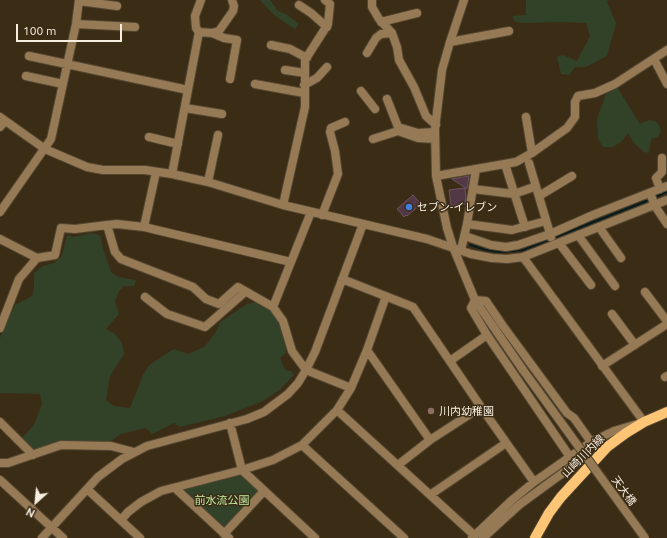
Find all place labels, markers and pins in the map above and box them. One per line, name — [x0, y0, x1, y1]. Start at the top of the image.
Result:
place label: セブン-イレブン — [417, 200, 497, 214]
marker: セブン-イレブン — [404, 202, 414, 212]
place label: 川内幼稚園 — [439, 404, 494, 418]
marker: 川内幼稚園 — [426, 406, 436, 416]

